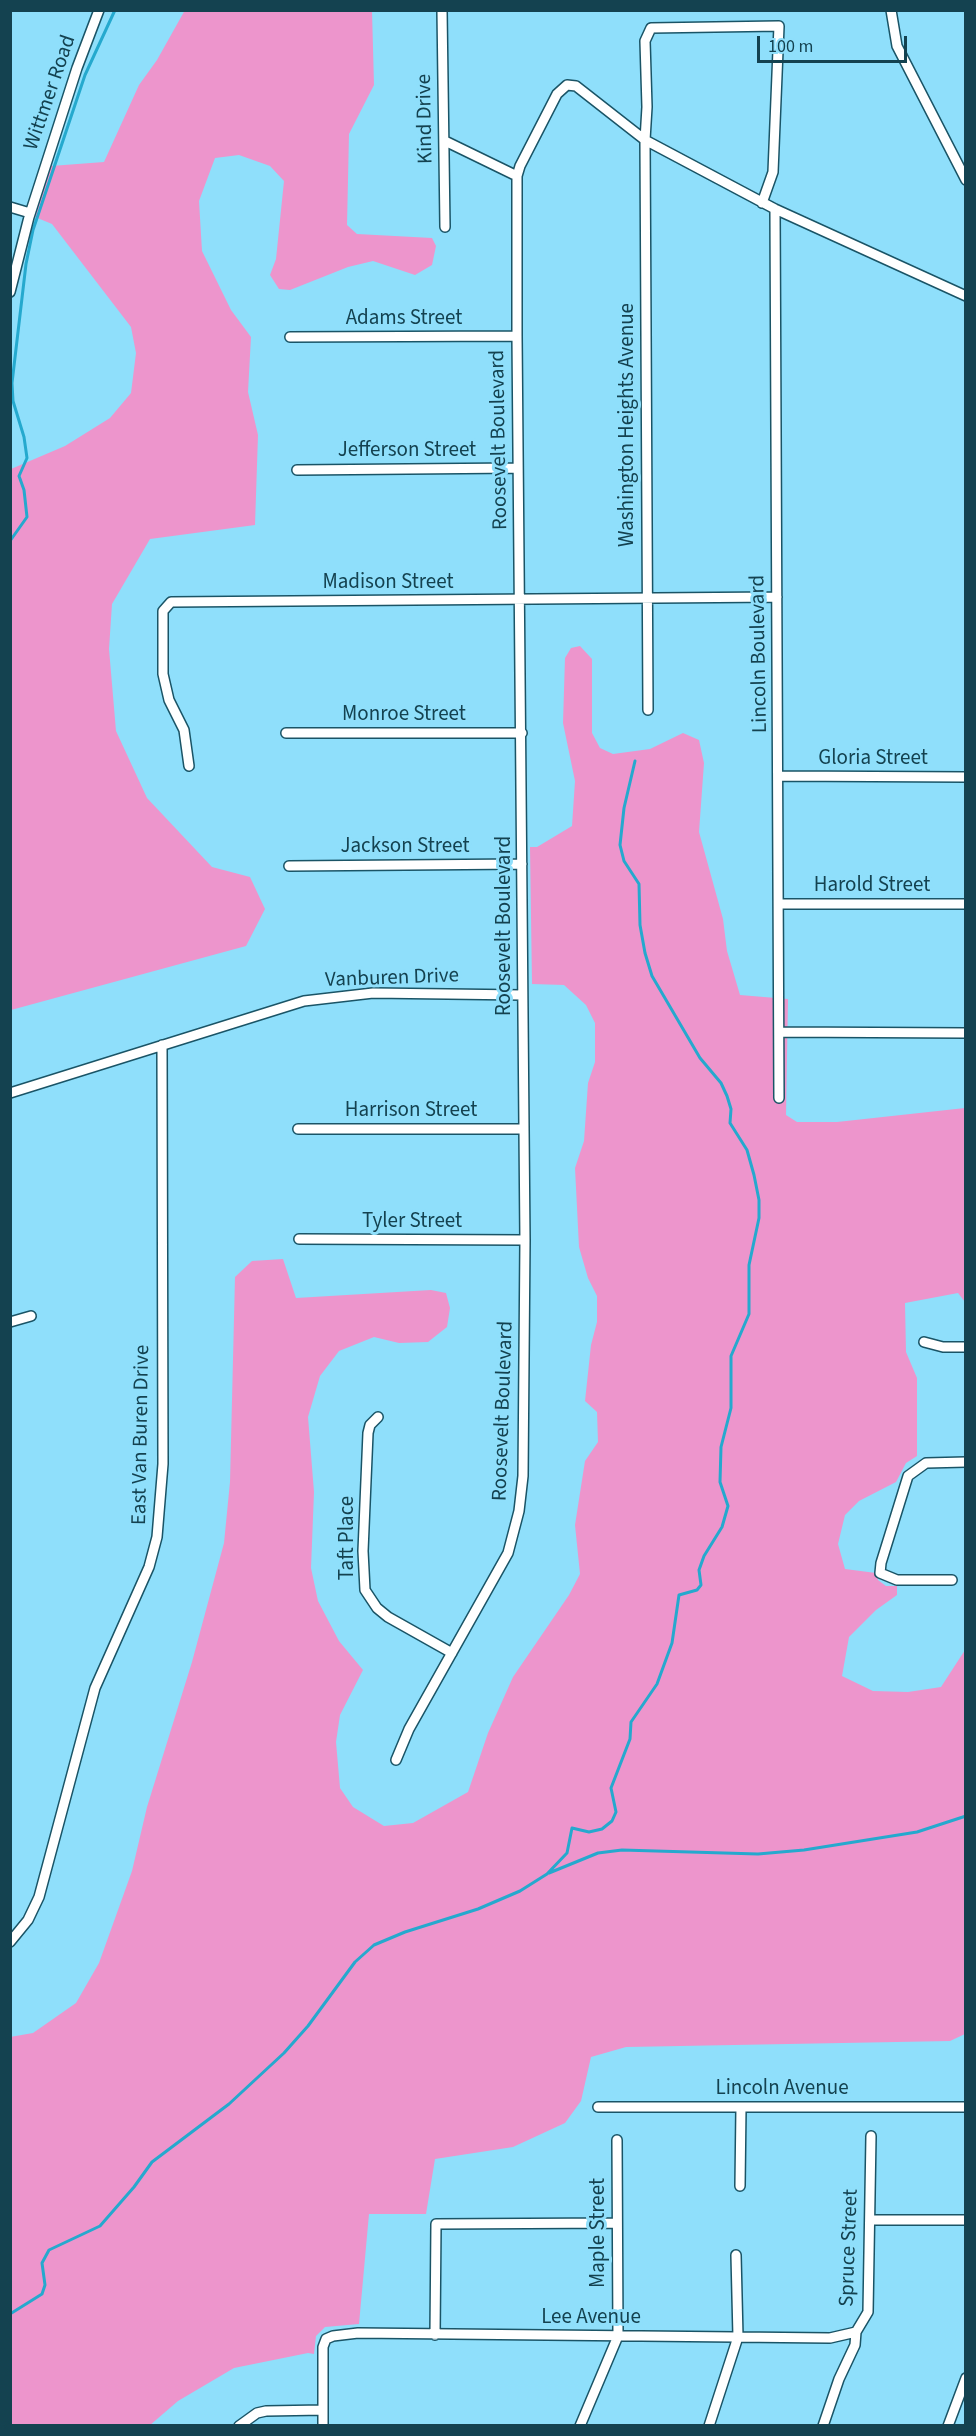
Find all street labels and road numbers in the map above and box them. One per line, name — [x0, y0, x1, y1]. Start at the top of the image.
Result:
street label: Wittmer Road — [20, 32, 82, 154]
street label: Kind Drive — [413, 74, 439, 164]
street label: Washington Heights Avenue — [615, 303, 641, 547]
street label: Adams Street — [346, 306, 462, 332]
street label: Roosevelt Boulevard — [486, 350, 514, 530]
street label: Jefferson Street — [338, 438, 476, 464]
street label: Madison Street — [322, 570, 454, 596]
street label: Lincoln Boulevard — [746, 575, 774, 733]
street label: Monroe Street — [342, 702, 466, 728]
street label: Gloria Street — [818, 746, 928, 772]
street label: Jackson Street — [340, 834, 470, 860]
street label: Roosevelt Boulevard — [492, 836, 518, 1016]
street label: Harold Street — [814, 873, 930, 899]
street label: Vanburen Drive — [325, 964, 459, 994]
street label: Harrison Street — [345, 1098, 477, 1124]
street label: Tyler Street — [362, 1209, 462, 1235]
street label: Roosevelt Boulevard — [488, 1320, 520, 1502]
street label: East Van Buren Drive — [128, 1345, 156, 1525]
street label: Taft Place — [335, 1496, 361, 1580]
street label: Lincoln Avenue — [715, 2076, 849, 2102]
street label: Maple Street — [586, 2178, 612, 2288]
street label: Spruce Street — [835, 2189, 865, 2307]
street label: Lee Avenue — [541, 2305, 641, 2331]

